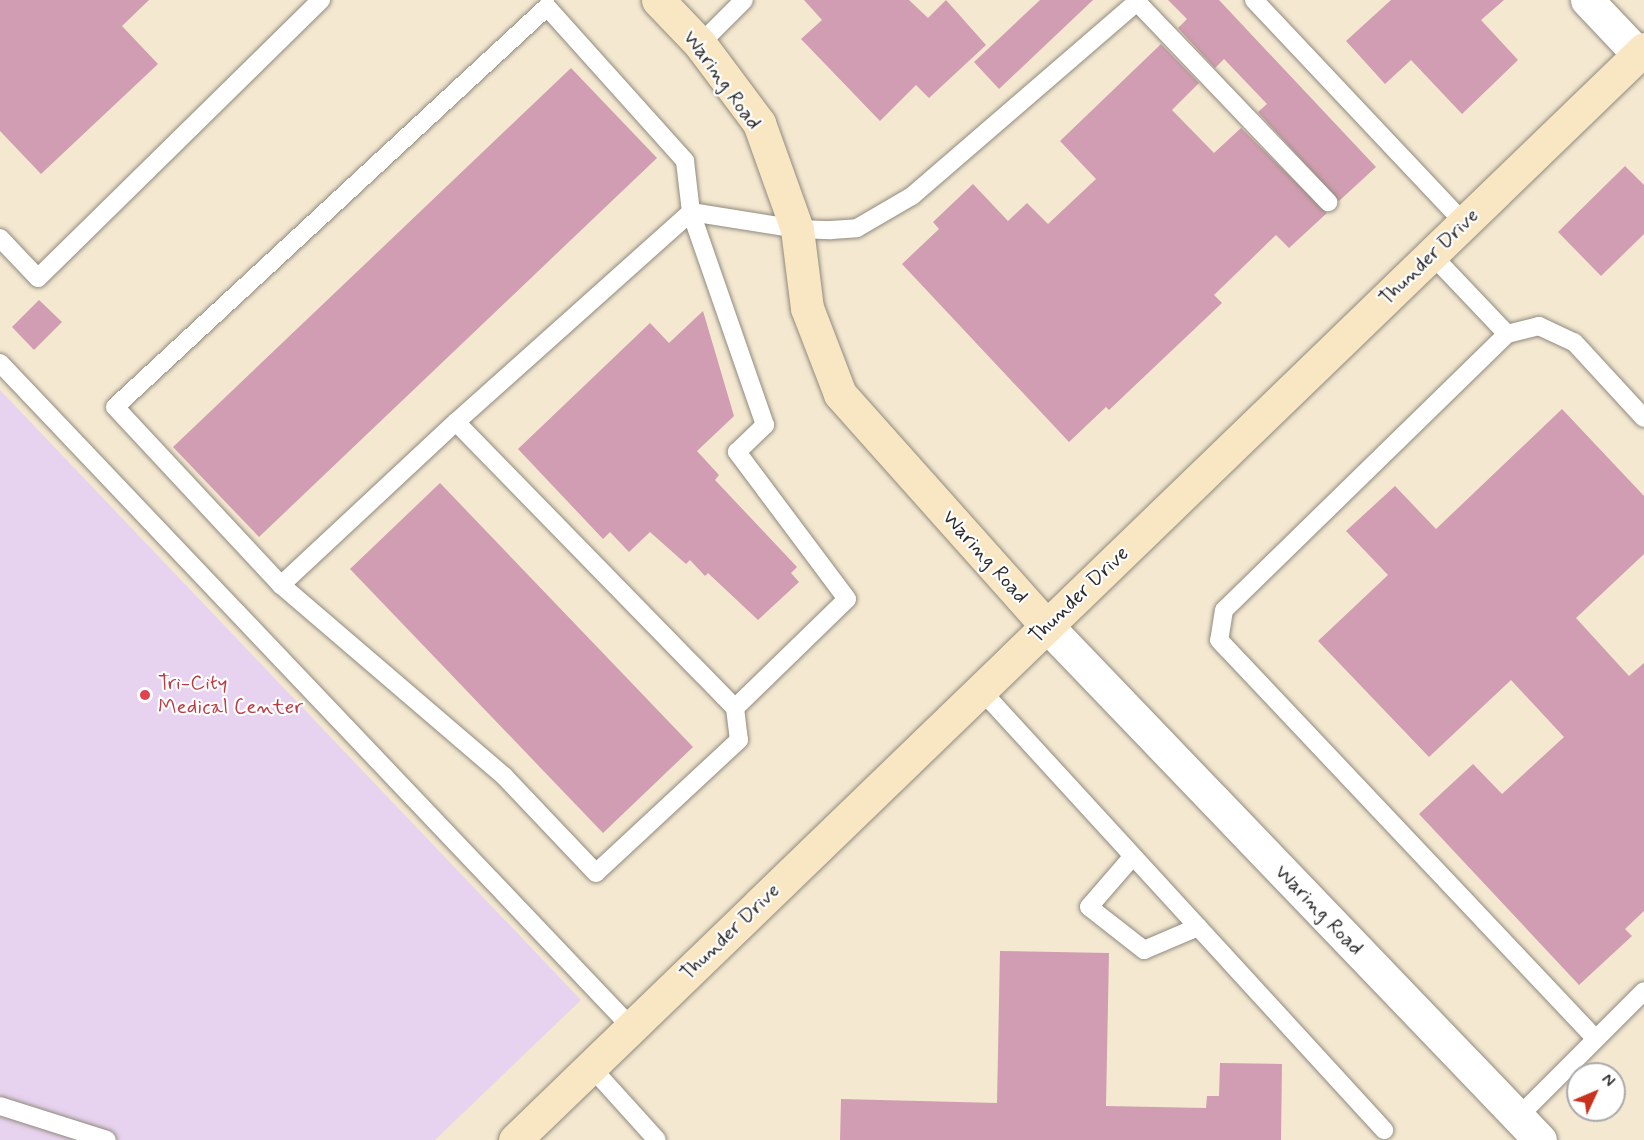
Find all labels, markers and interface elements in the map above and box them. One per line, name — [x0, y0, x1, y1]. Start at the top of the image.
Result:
street label: Waring Road — [678, 25, 766, 135]
street label: Thunder Drive — [1374, 204, 1484, 310]
street label: Waring Road — [937, 505, 1033, 609]
street label: Thunder Drive — [1024, 542, 1134, 648]
place label: Tri-City Medical Center — [158, 670, 299, 720]
marker: Tri-City Medical Center — [136, 686, 154, 704]
street label: Waring Road — [1269, 859, 1369, 961]
street label: Thunder Drive — [675, 879, 785, 985]
north arrow — [1566, 1062, 1626, 1122]
text: N — [1597, 1069, 1619, 1092]

